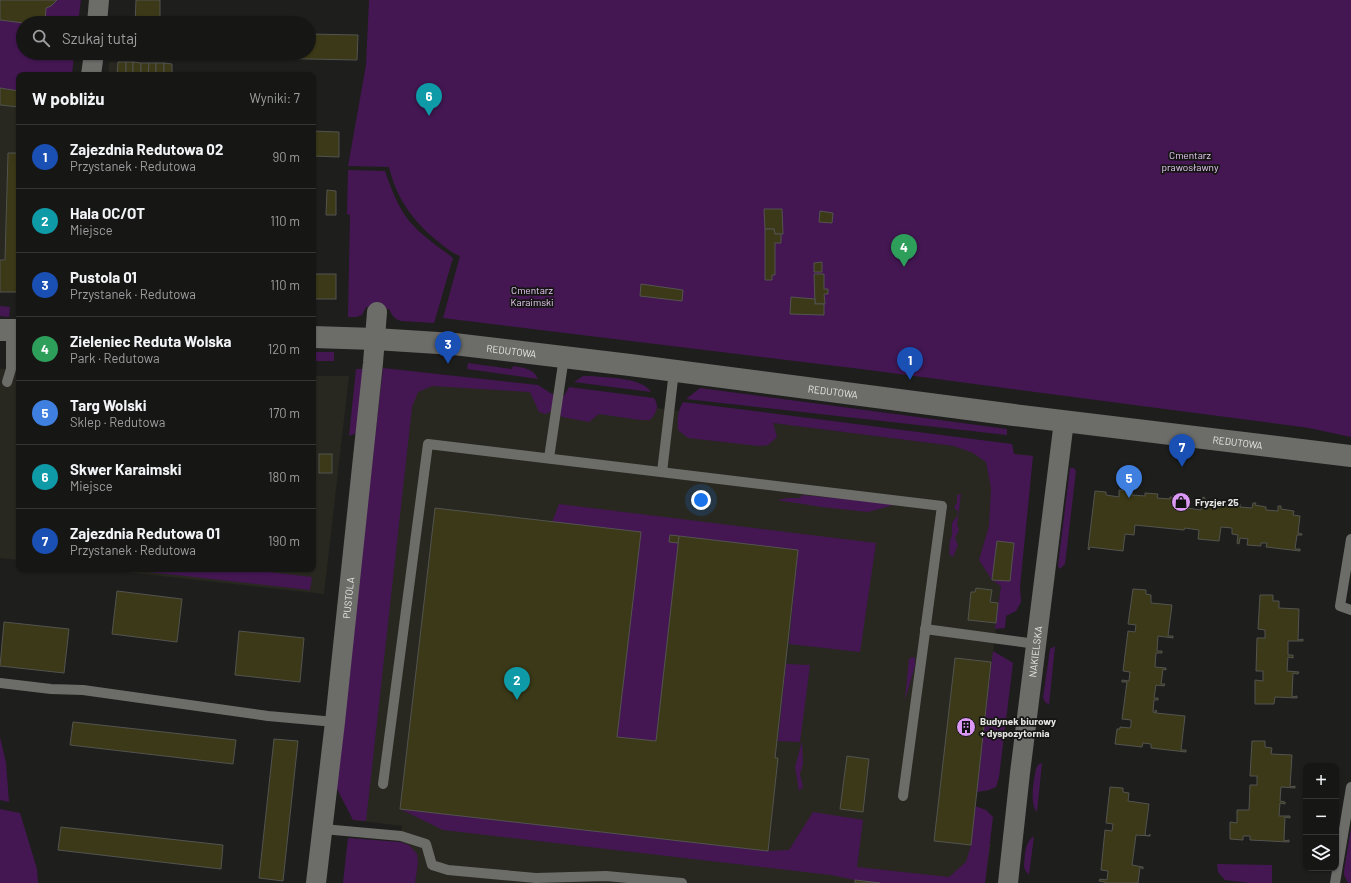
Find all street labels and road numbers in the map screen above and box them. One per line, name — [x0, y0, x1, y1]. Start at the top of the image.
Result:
street label: REDUTOWA — [486, 342, 537, 360]
street label: REDUTOWA — [807, 382, 858, 401]
street label: REDUTOWA — [1212, 433, 1263, 451]
street label: PUSTOLA — [340, 576, 356, 619]
street label: NAKIELSKA — [1026, 625, 1044, 678]

